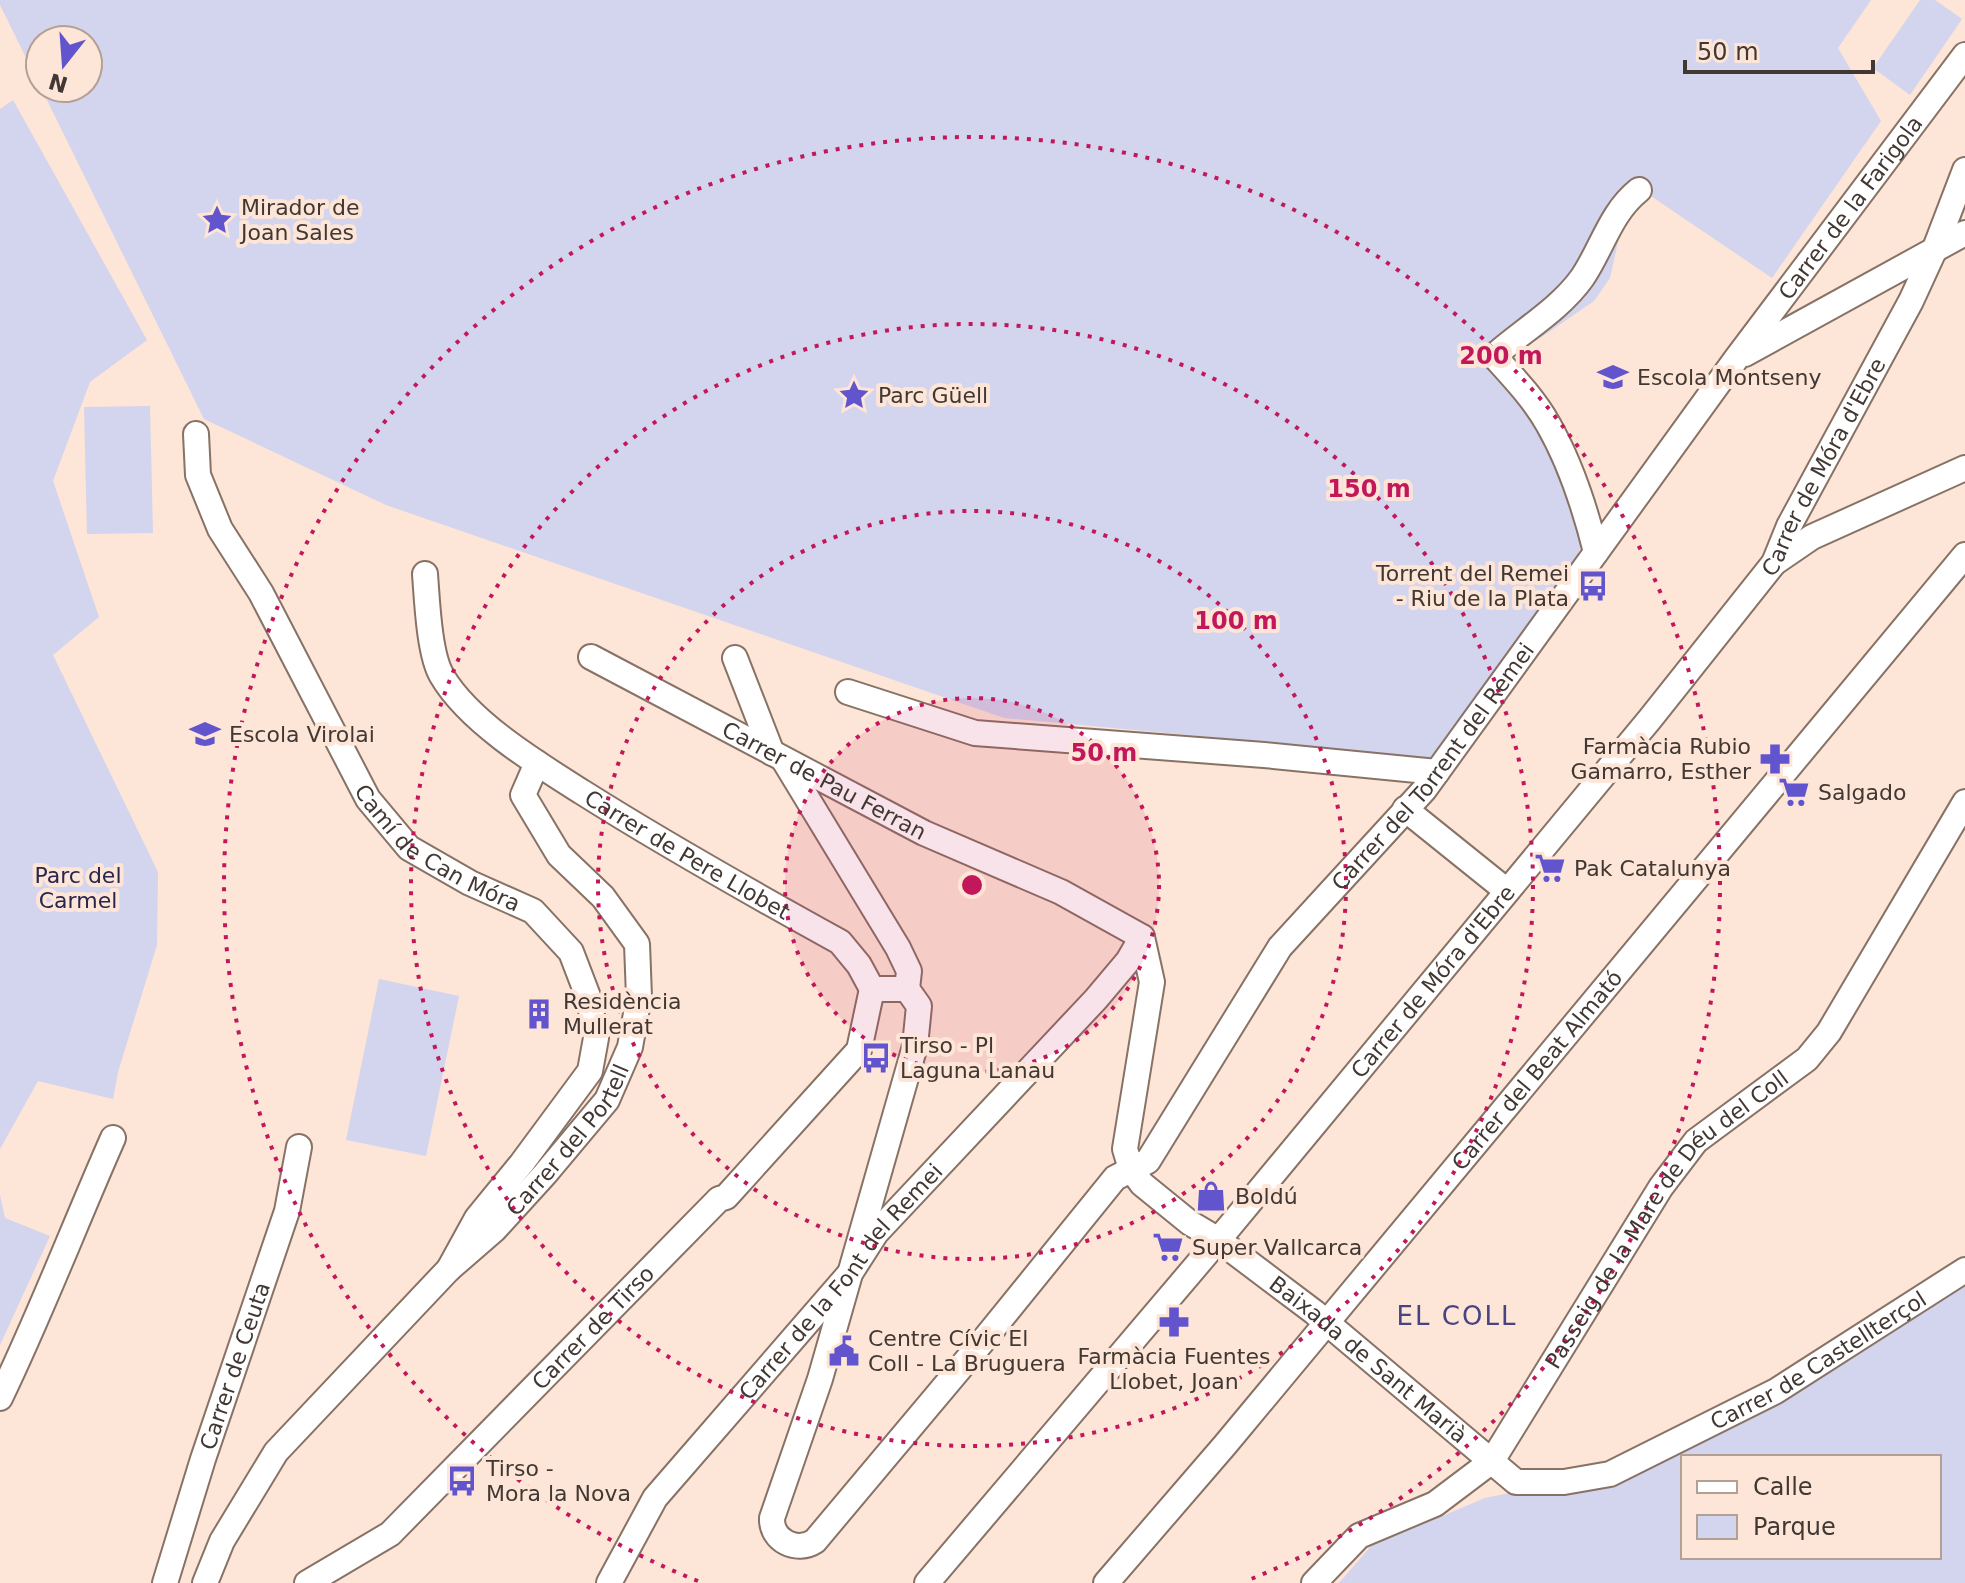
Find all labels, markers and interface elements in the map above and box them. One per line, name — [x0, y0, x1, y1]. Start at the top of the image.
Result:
north arrow — [24, 24, 104, 104]
scale bar — [1685, 24, 1873, 74]
text: 50 m — [1697, 38, 1759, 66]
text: N — [46, 68, 71, 97]
street label: Carrer de la Farigola — [1773, 111, 1927, 304]
place label: Mirador de Joan Sales — [239, 195, 360, 245]
place icon: Mirador de Joan Sales — [200, 203, 234, 237]
text: 200 m — [1459, 342, 1543, 370]
street label: Carrer de Móra d'Ebre — [1756, 354, 1890, 581]
school or university icon: Escola Montseny — [1596, 360, 1630, 394]
place label: Escola Montseny — [1637, 365, 1821, 390]
place icon: Parc Güell — [837, 378, 871, 412]
place label: Parc Güell — [878, 383, 988, 408]
text: 150 m — [1327, 475, 1411, 503]
place label: Torrent del Remei - Riu de la Plata — [1375, 561, 1569, 611]
bus stop icon: Torrent del Remei - Riu de la Plata — [1576, 569, 1610, 603]
text: 100 m — [1194, 607, 1278, 635]
street label: Carrer del Torrent del Remei — [1326, 638, 1539, 895]
street label: Carrer de Pau Ferran — [718, 716, 931, 844]
school or university icon: Escola Virolai — [188, 717, 222, 751]
place label: Escola Virolai — [229, 722, 375, 747]
place label: Farmàcia Rubio Gamarro, Esther — [1570, 734, 1752, 784]
text: 50 m — [1071, 739, 1137, 767]
pharmacy icon: Farmàcia Rubio Gamarro, Esther — [1758, 742, 1792, 776]
supermarket icon: Salgado — [1777, 775, 1811, 809]
street label: Camí de Can Móra — [350, 780, 524, 916]
place label: Salgado — [1818, 780, 1906, 805]
street label: Carrer de Pere Llobet — [580, 785, 795, 924]
supermarket icon: Pak Catalunya — [1533, 851, 1567, 885]
place label: Pak Catalunya — [1574, 856, 1731, 881]
park label: Parc del Carmel — [34, 863, 122, 913]
centre of rings — [958, 871, 986, 899]
street label: Carrer de Móra d'Ebre — [1346, 880, 1520, 1083]
street label: Carrer del Beat Almató — [1447, 965, 1627, 1175]
place label: Residència Mullerat — [563, 989, 682, 1039]
building icon: Residència Mullerat — [522, 997, 556, 1031]
place label: Tirso - Pl Laguna Lanau — [899, 1033, 1055, 1083]
bus stop icon: Tirso - Pl Laguna Lanau — [859, 1041, 893, 1075]
street label: Carrer del Portell — [501, 1060, 634, 1220]
street label: Passeig de la Mare de Déu del Coll — [1540, 1065, 1793, 1373]
street label: Carrer de la Font del Remei — [734, 1158, 947, 1404]
shop icon: Boldú — [1194, 1179, 1228, 1213]
place label: Boldú — [1235, 1184, 1298, 1209]
supermarket icon: Super Vallcarca — [1151, 1230, 1185, 1264]
place label: Super Vallcarca — [1192, 1235, 1362, 1260]
street label: Carrer de Tirso — [527, 1260, 659, 1394]
street label: Baixada de Sant Marià — [1265, 1271, 1472, 1448]
street label: Carrer de Ceuta — [195, 1279, 274, 1453]
street label: Carrer de Castellterçol — [1706, 1286, 1931, 1434]
district label: EL COLL — [1397, 1301, 1517, 1331]
pharmacy icon: Farmàcia Fuentes Llobet, Joan — [1157, 1305, 1191, 1339]
place label: Centre Cívic El Coll - La Bruguera — [868, 1326, 1066, 1376]
public building icon: Centre Cívic El Coll - La Bruguera — [827, 1334, 861, 1368]
place label: Farmàcia Fuentes Llobet, Joan — [1078, 1344, 1270, 1394]
legend — [1681, 1455, 1941, 1559]
place label: Tirso - Mora la Nova — [485, 1456, 631, 1506]
bus stop icon: Tirso - Mora la Nova — [445, 1464, 479, 1498]
text: Calle — [1753, 1473, 1813, 1501]
text: Parque — [1753, 1513, 1836, 1541]

